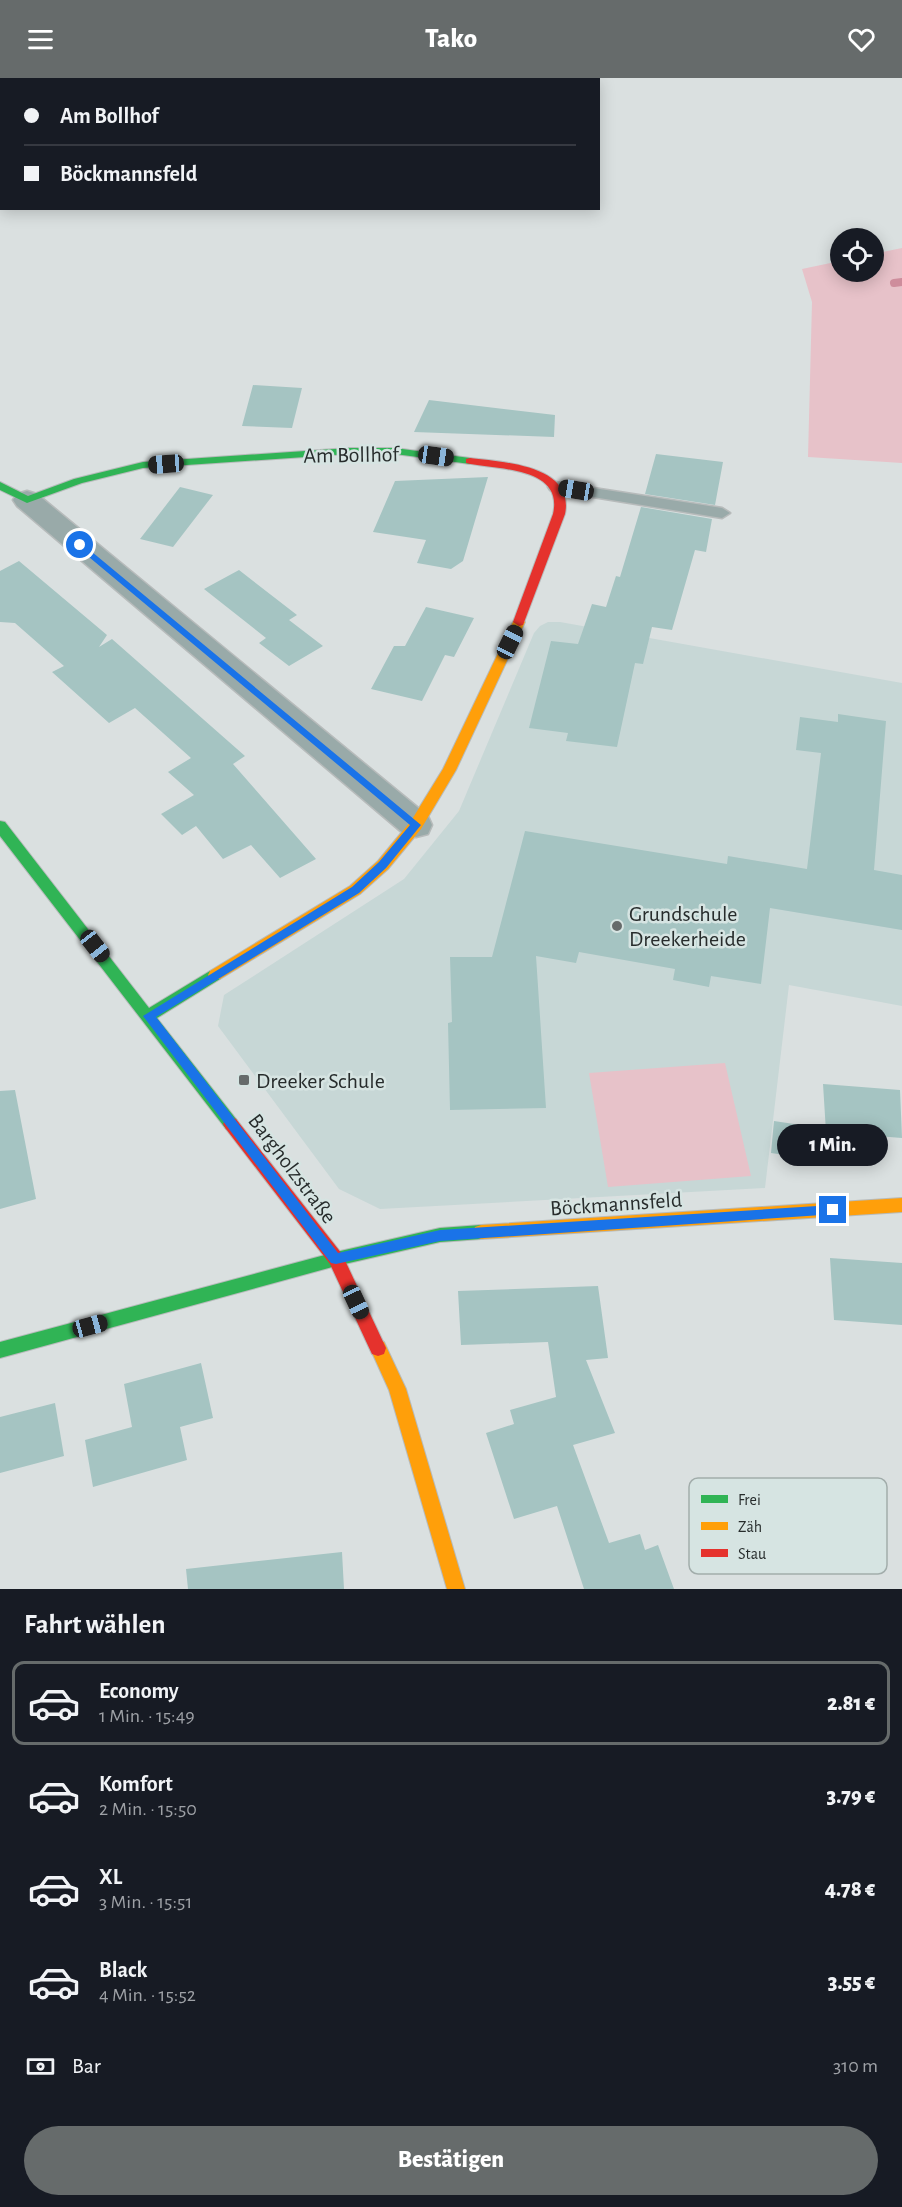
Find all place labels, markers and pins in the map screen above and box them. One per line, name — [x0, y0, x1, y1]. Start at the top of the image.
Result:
place label: Grundschule Dreekerheide — [629, 903, 746, 950]
marker: Grundschule Dreekerheide — [610, 919, 624, 933]
place label: Dreeker Schule — [256, 1070, 385, 1092]
marker: Dreeker Schule — [237, 1073, 251, 1087]

